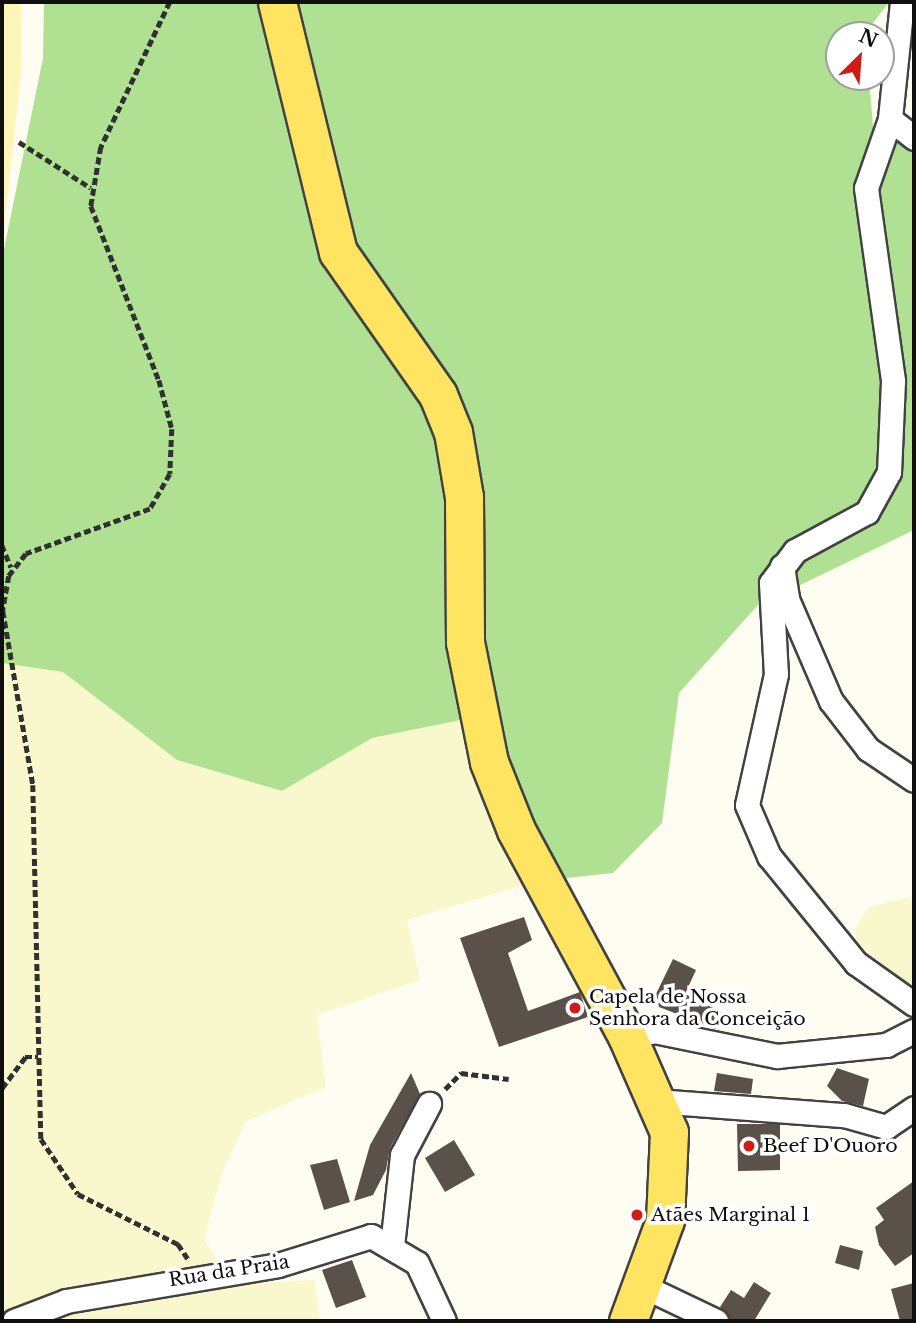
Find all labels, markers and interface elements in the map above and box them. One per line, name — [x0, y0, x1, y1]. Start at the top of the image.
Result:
north arrow — [825, 21, 895, 91]
text: N — [855, 24, 881, 53]
place label: Capela de Nossa Senhora da Conceição — [589, 986, 806, 1030]
marker: Capela de Nossa Senhora da Conceição — [567, 1000, 583, 1016]
place label: Beef D'Ouoro — [763, 1135, 898, 1157]
marker: Beef D'Ouoro — [741, 1138, 757, 1154]
place label: Atães Marginal 1 — [651, 1204, 810, 1226]
marker: Atães Marginal 1 — [629, 1207, 645, 1223]
street label: Rua da Praia — [167, 1250, 291, 1292]

